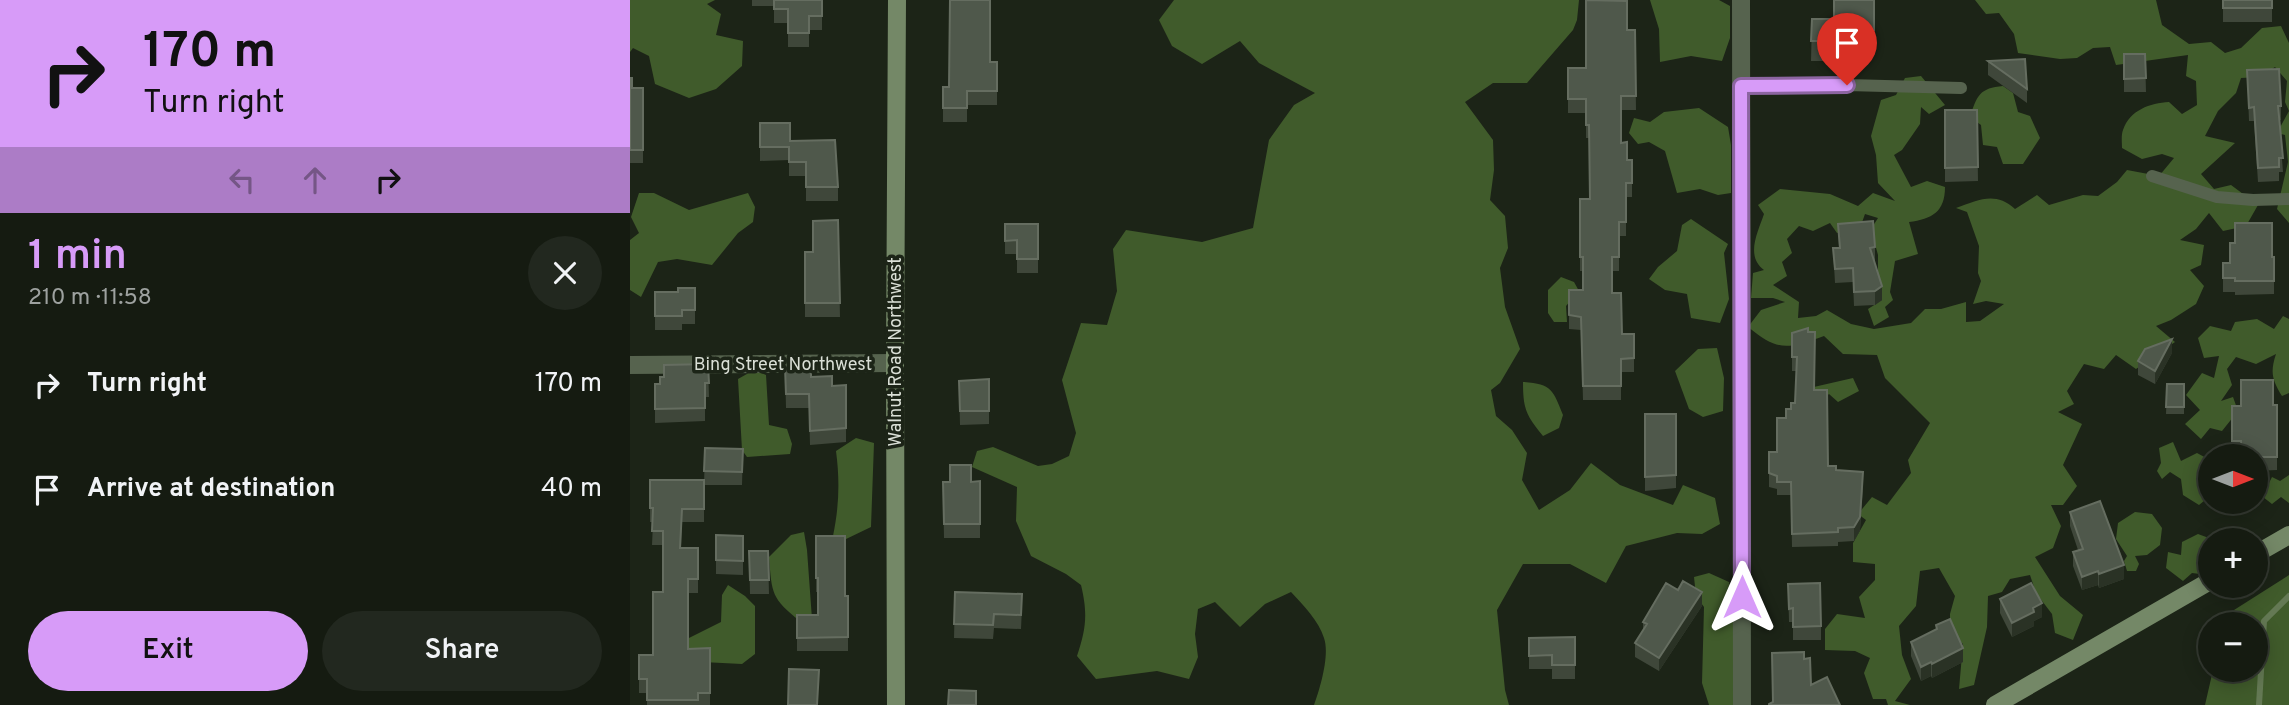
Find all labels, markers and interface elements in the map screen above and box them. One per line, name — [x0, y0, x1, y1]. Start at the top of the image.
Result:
pin — [1817, 13, 1877, 85]
text: 170 m — [143, 23, 276, 85]
icon: arrive — [1828, 24, 1866, 62]
icon: right — [28, 28, 119, 119]
text: Turn right — [143, 84, 285, 124]
icon: left — [223, 161, 261, 199]
icon: ahead — [296, 161, 334, 199]
icon: right — [369, 161, 407, 199]
text: 1 min — [28, 231, 127, 284]
button: close — [528, 236, 602, 310]
street label: Walnut Road Northwest — [885, 257, 908, 447]
text: 210 m · 11:58 — [28, 284, 152, 313]
street label: Bing Street Northwest — [694, 354, 872, 377]
icon: right — [28, 366, 66, 404]
text: Turn right — [87, 368, 207, 401]
text: 170 m — [535, 368, 602, 401]
north arrow — [2198, 444, 2268, 514]
map controls — [2198, 444, 2268, 682]
icon: arrive — [28, 471, 66, 509]
text: Arrive at destination — [87, 473, 335, 506]
text: 40 m — [541, 473, 602, 506]
button: + — [2198, 528, 2268, 598]
position arrow — [1705, 560, 1779, 634]
button: Exit — [28, 611, 308, 691]
button: Share — [322, 611, 602, 691]
button: − — [2198, 612, 2268, 682]

